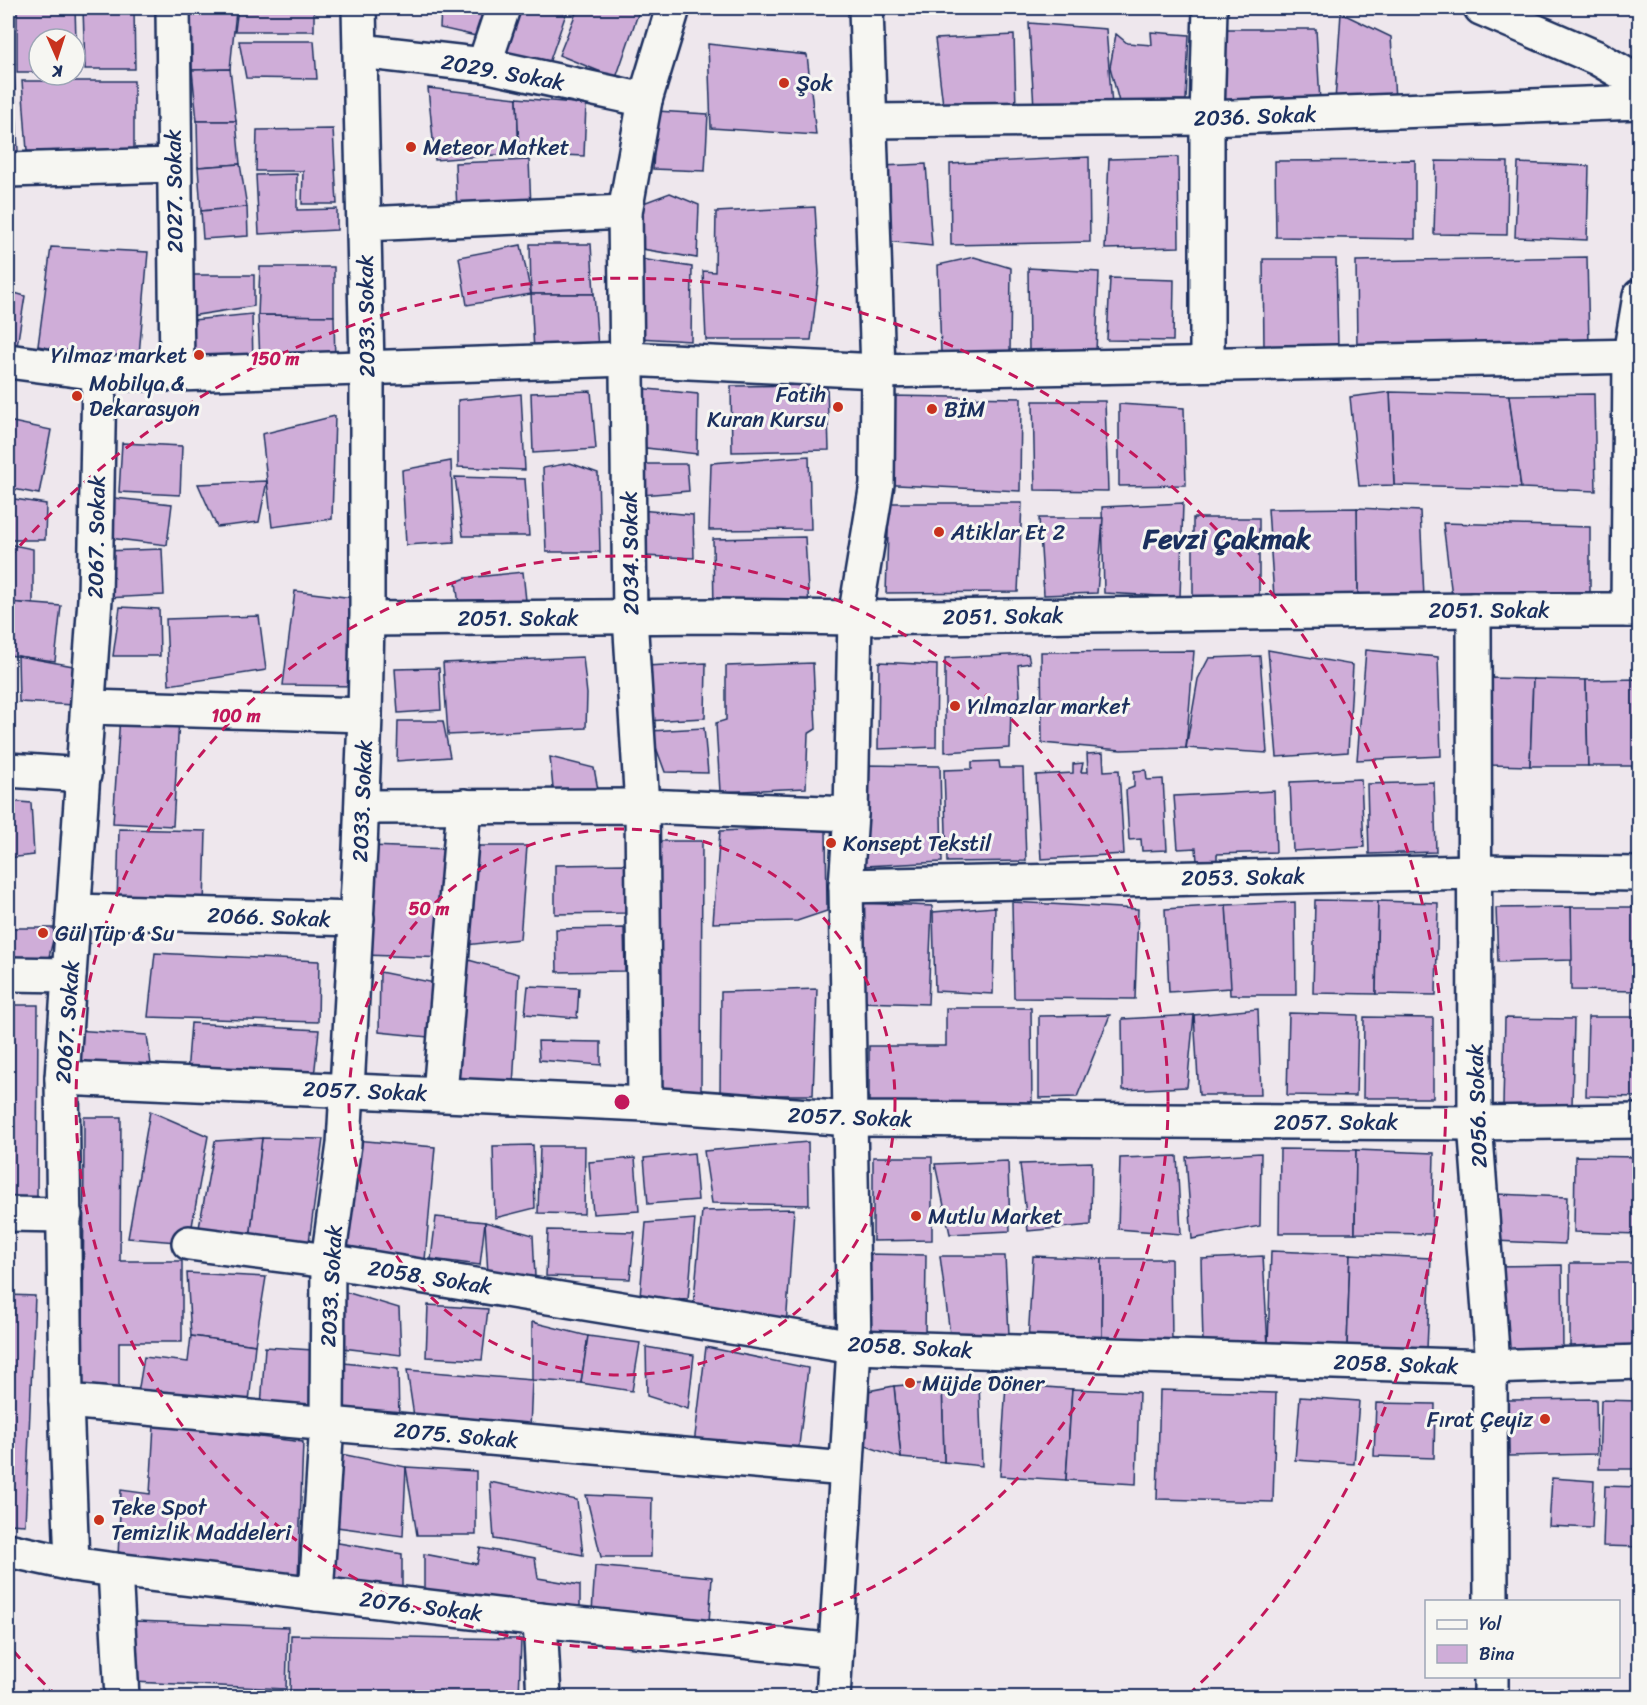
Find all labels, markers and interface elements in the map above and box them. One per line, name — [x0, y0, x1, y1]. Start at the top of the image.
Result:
north arrow — [27, 27, 87, 87]
street label: 2029. Sokak — [438, 42, 568, 102]
text: K — [51, 57, 64, 86]
place label: Şok — [796, 64, 833, 103]
marker: Şok — [777, 76, 791, 90]
street label: 2036. Sokak — [1193, 94, 1317, 138]
place label: Meteor Matket — [423, 128, 570, 167]
street label: 2027. Sokak — [153, 129, 195, 253]
marker: Meteor Matket — [404, 140, 418, 154]
street label: 2033. Sokak — [345, 254, 387, 378]
place label: Yılmaz market — [51, 336, 187, 375]
text: 150 m — [251, 343, 299, 375]
marker: Yılmaz market — [192, 348, 206, 362]
place label: Mobilya & Dekarasyon — [89, 364, 200, 428]
place label: Fatih Kuran Kursu — [707, 375, 826, 439]
marker: Mobilya & Dekarasyon — [70, 389, 84, 403]
place label: BİM — [944, 390, 986, 429]
marker: Fatih Kuran Kursu — [831, 400, 845, 414]
marker: BİM — [925, 402, 939, 416]
street label: 2067. Sokak — [75, 475, 117, 599]
street label: 2034. Sokak — [609, 490, 651, 615]
place label: Atiklar Et 2 — [950, 513, 1065, 552]
district label: Fevzi Çakmak — [1142, 514, 1312, 563]
marker: Atiklar Et 2 — [932, 525, 946, 539]
street label: 2051. Sokak — [1428, 591, 1550, 630]
street label: 2051. Sokak — [942, 595, 1064, 637]
street label: 2051. Sokak — [457, 599, 579, 638]
place label: Yılmazlar market — [967, 687, 1131, 726]
marker: Yılmazlar market — [948, 699, 962, 713]
text: 100 m — [212, 700, 261, 732]
street label: 2033. Sokak — [340, 739, 384, 863]
place label: Konsept Tekstil — [843, 824, 992, 863]
marker: Konsept Tekstil — [824, 836, 838, 850]
street label: 2053. Sokak — [1181, 856, 1306, 898]
text: 50 m — [409, 893, 450, 925]
street label: 2066. Sokak — [207, 895, 332, 939]
place label: Gül Tüp & Su — [55, 914, 175, 953]
marker: Gül Tüp & Su — [36, 926, 50, 940]
street label: 2067. Sokak — [43, 959, 91, 1085]
street label: 2056. Sokak — [1455, 1043, 1499, 1169]
street label: 2057. Sokak — [302, 1069, 428, 1113]
centre of rings — [612, 1092, 632, 1112]
street label: 2057. Sokak — [787, 1095, 913, 1139]
street label: 2057. Sokak — [1274, 1103, 1398, 1142]
place label: Mutlu Market — [928, 1197, 1063, 1236]
marker: Mutlu Market — [909, 1209, 923, 1223]
street label: 2033. Sokak — [308, 1223, 354, 1348]
street label: 2058. Sokak — [365, 1248, 495, 1306]
street label: 2058. Sokak — [847, 1324, 974, 1370]
street label: 2058. Sokak — [1333, 1342, 1459, 1386]
place label: Müjde Döner — [922, 1364, 1046, 1403]
marker: Müjde Döner — [903, 1376, 917, 1390]
place label: Fırat Çeyiz — [1427, 1400, 1534, 1439]
street label: 2075. Sokak — [392, 1410, 520, 1460]
marker: Fırat Çeyiz — [1538, 1412, 1552, 1426]
place label: Teke Spot Temizlik Maddeleri — [111, 1488, 292, 1552]
marker: Teke Spot Temizlik Maddeleri — [92, 1513, 106, 1527]
street label: 2076. Sokak — [357, 1579, 485, 1633]
legend — [1425, 1600, 1620, 1678]
text: Yol — [1479, 1608, 1502, 1640]
text: Bina — [1479, 1638, 1515, 1670]

